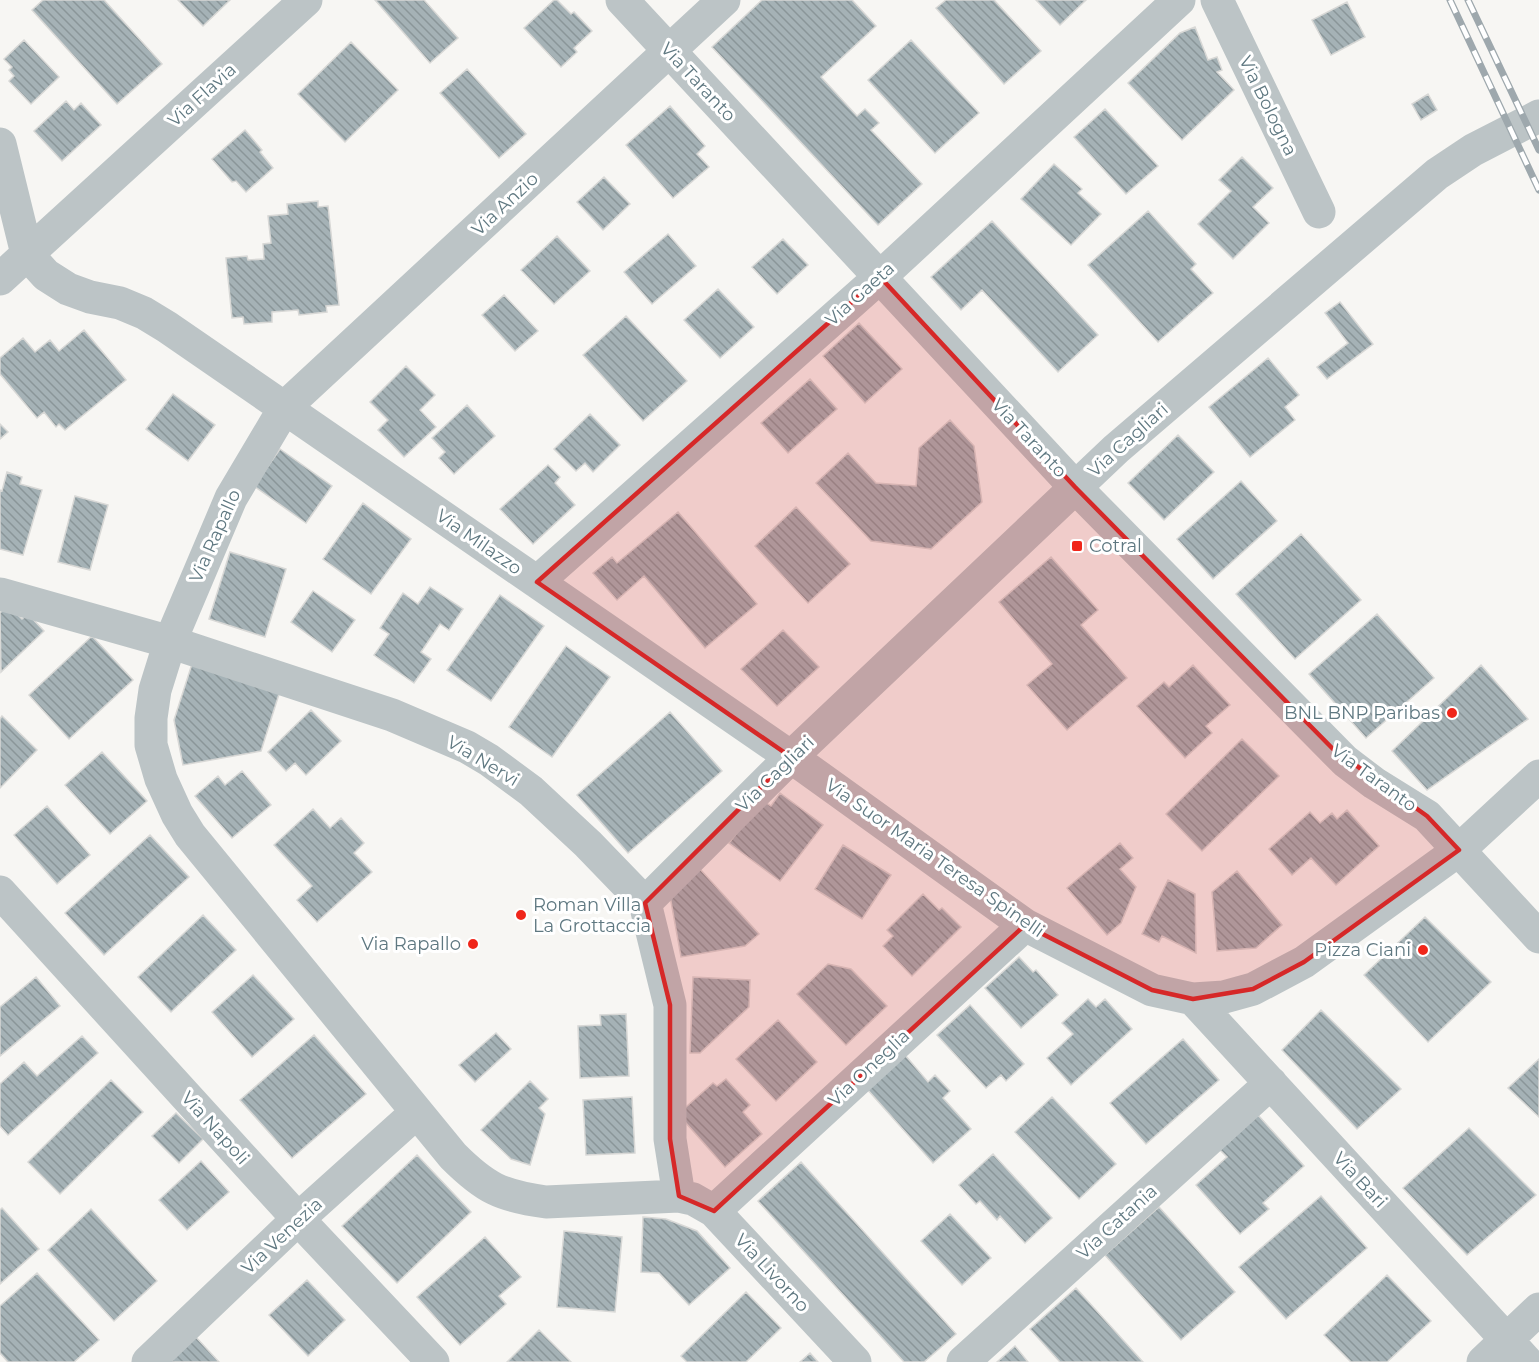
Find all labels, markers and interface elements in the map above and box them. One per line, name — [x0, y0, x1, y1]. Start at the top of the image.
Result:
street label: Via Taranto — [656, 38, 740, 126]
street label: Via Bologna — [1234, 52, 1302, 160]
street label: Via Flavia — [163, 59, 241, 131]
street label: Via Anzio — [467, 168, 543, 240]
street label: Via Gaeta — [821, 257, 899, 331]
street label: Via Taranto — [987, 394, 1071, 482]
street label: Via Cagliari — [1083, 398, 1173, 482]
street label: Via Rapallo — [185, 486, 245, 586]
street label: Via Milazzo — [432, 504, 526, 580]
place label: Cotral — [1089, 535, 1142, 557]
marker: Cotral — [1070, 539, 1084, 553]
place label: BNL BNP Paribas — [1284, 702, 1440, 724]
marker: BNL BNP Paribas — [1445, 706, 1459, 720]
street label: Via Nervi — [443, 731, 523, 791]
street label: Via Cagliari — [731, 731, 819, 817]
street label: Via Taranto — [1327, 740, 1421, 816]
street label: Via Suor Maria Teresa Spinelli — [821, 774, 1049, 942]
place label: Roman Villa La Grottaccia — [533, 894, 651, 937]
marker: Roman Villa La Grottaccia — [514, 908, 528, 922]
place label: Via Rapallo — [361, 933, 461, 955]
marker: Via Rapallo — [466, 937, 480, 951]
place label: Pizza Ciani — [1314, 939, 1411, 961]
marker: Pizza Ciani — [1416, 943, 1430, 957]
street label: Via Oneglia — [824, 1025, 914, 1111]
street label: Via Napoli — [176, 1087, 254, 1169]
street label: Via Bari — [1329, 1147, 1391, 1213]
street label: Via Catania — [1072, 1180, 1162, 1264]
street label: Via Venezia — [237, 1193, 327, 1279]
street label: Via Livorno — [730, 1229, 814, 1317]

